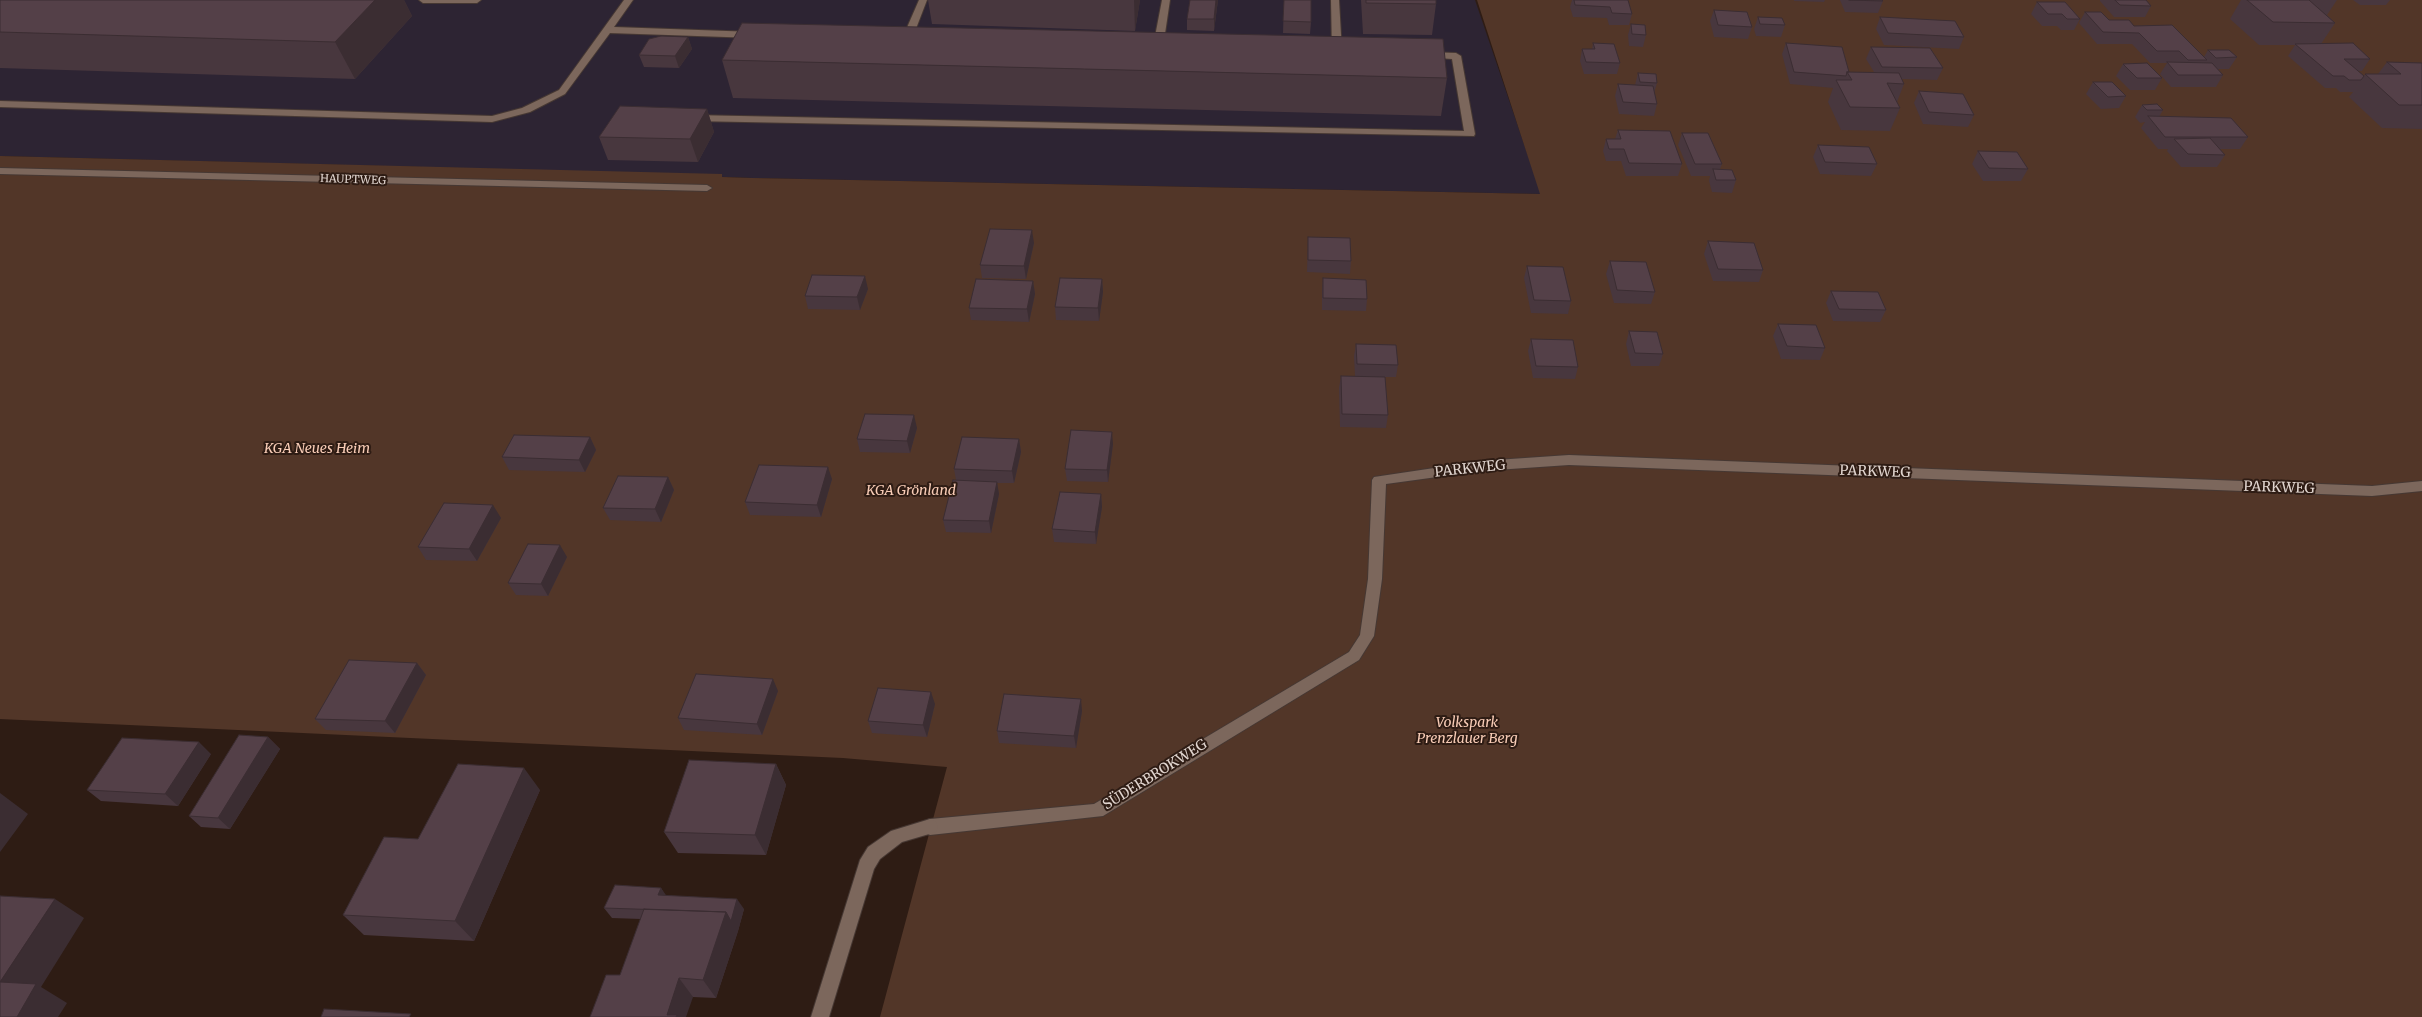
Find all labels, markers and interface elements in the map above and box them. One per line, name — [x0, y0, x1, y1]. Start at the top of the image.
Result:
street label: HAUPTWEG — [320, 172, 386, 188]
park label: KGA Neues Heim — [264, 441, 370, 457]
street label: PARKWEG — [1434, 457, 1506, 481]
street label: PARKWEG — [1839, 462, 1911, 482]
street label: PARKWEG — [2243, 478, 2315, 498]
park label: KGA Grönland — [866, 483, 956, 499]
park label: Volkspark Prenzlauer Berg — [1417, 715, 1517, 748]
street label: SÜDERBROKWEG — [1100, 736, 1210, 814]

